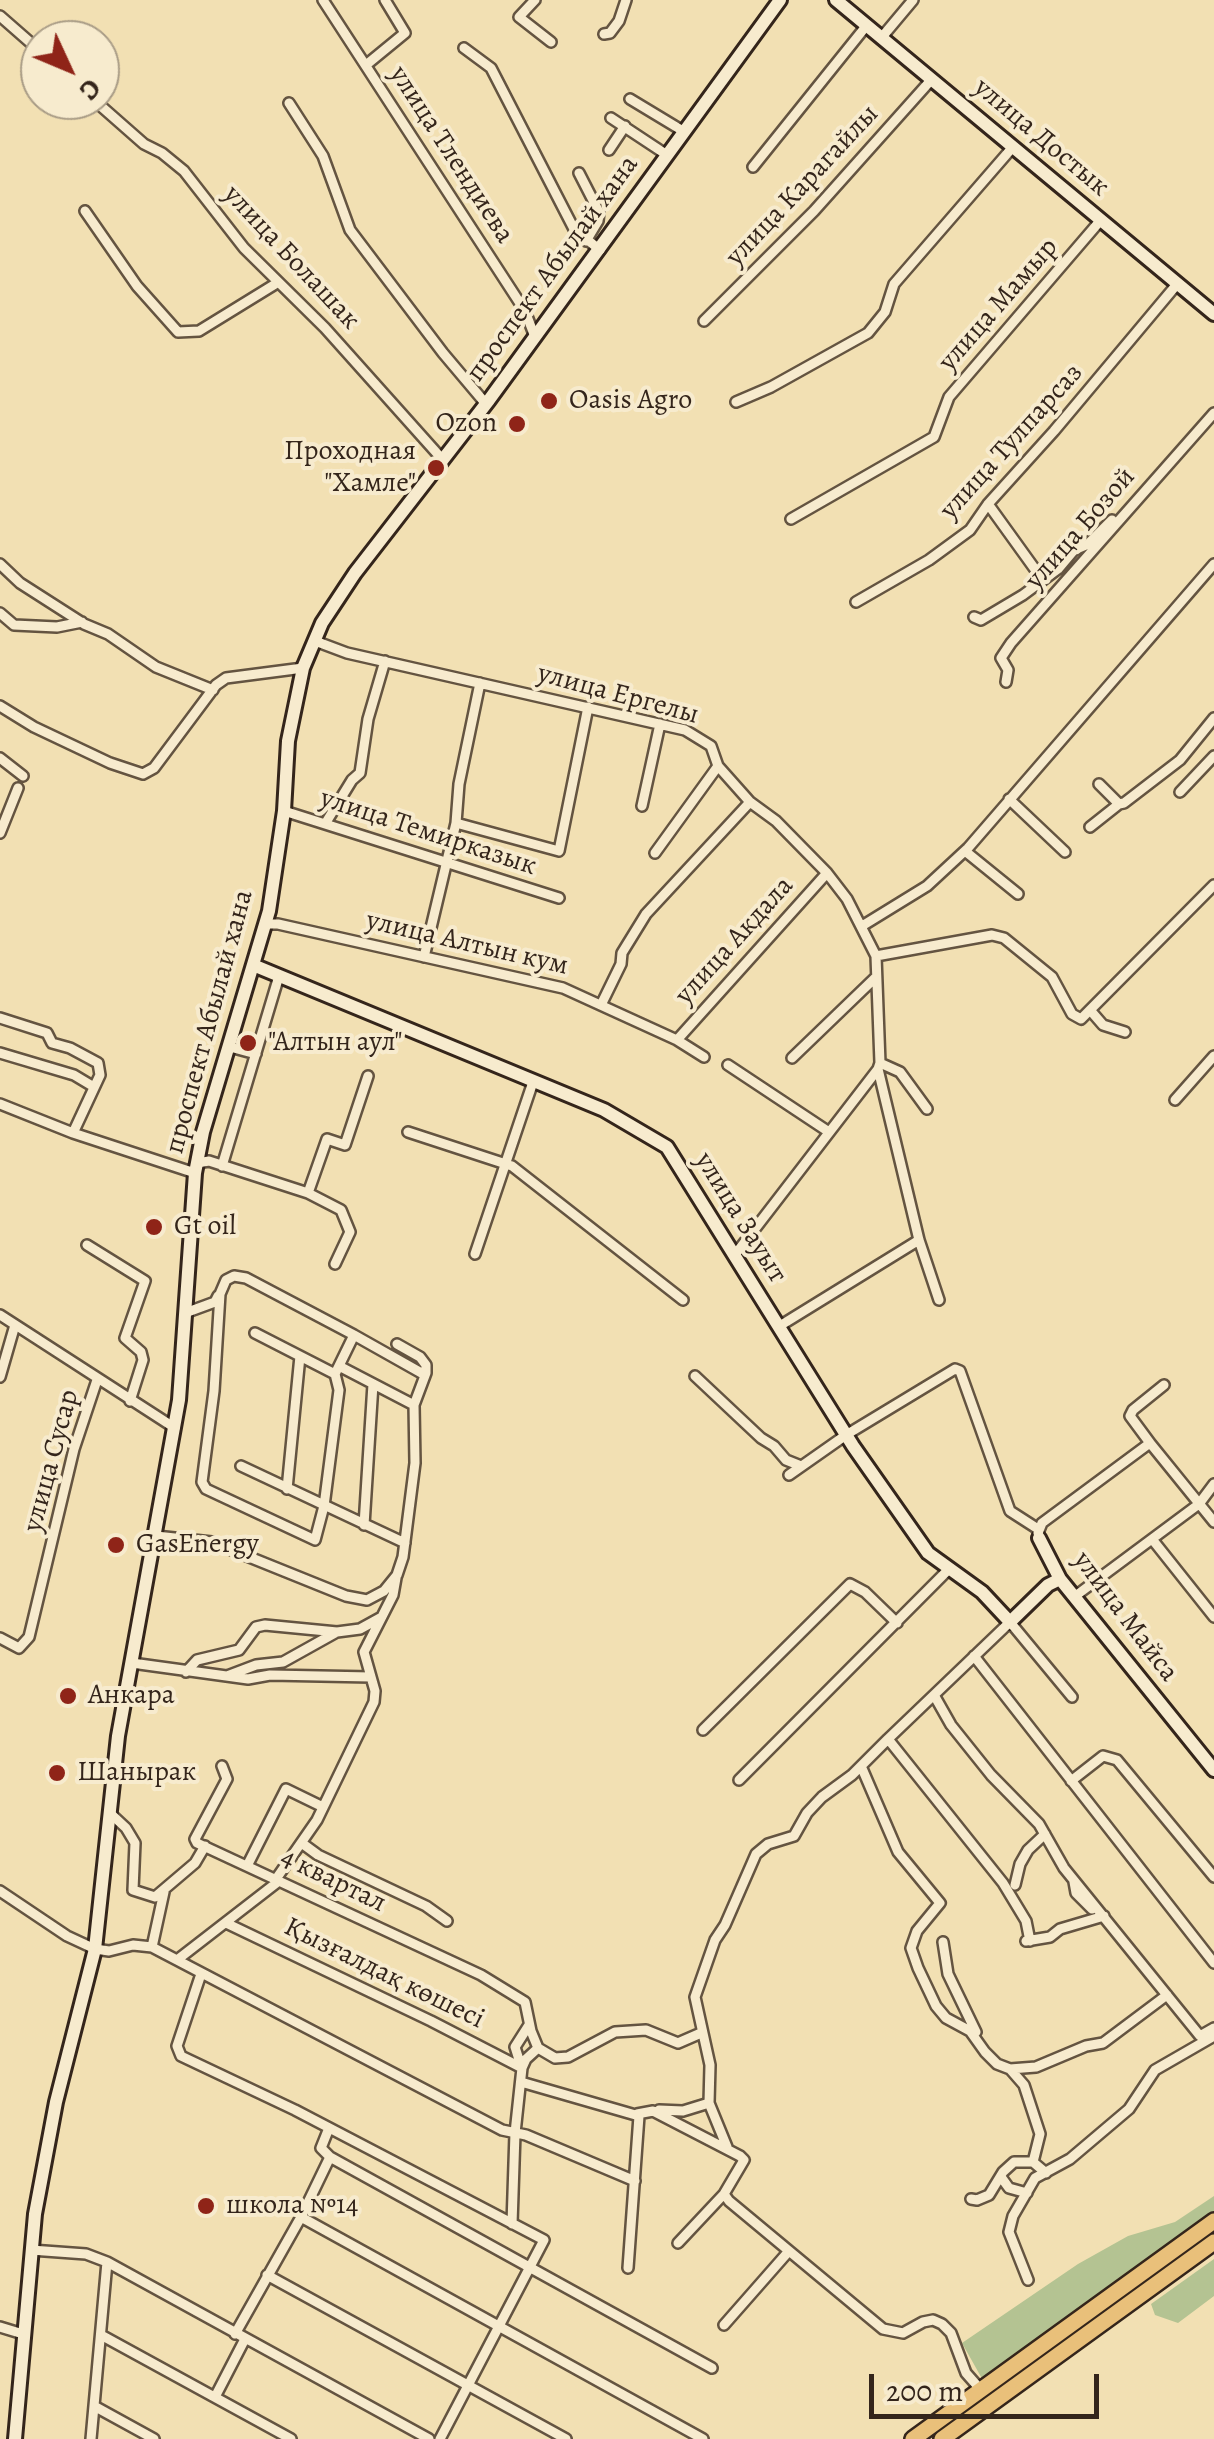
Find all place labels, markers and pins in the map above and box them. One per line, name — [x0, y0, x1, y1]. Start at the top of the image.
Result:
place label: Oasis Agro — [569, 384, 692, 418]
marker: Oasis Agro — [538, 390, 560, 412]
place label: Ozon — [435, 407, 497, 441]
marker: Ozon — [506, 413, 528, 435]
place label: Проходная "Хамле" — [284, 435, 416, 501]
marker: Проходная "Хамле" — [425, 457, 447, 479]
place label: "Алтын аул" — [268, 1026, 403, 1060]
marker: "Алтын аул" — [237, 1032, 259, 1054]
place label: Gt oil — [174, 1210, 236, 1244]
marker: Gt oil — [143, 1216, 165, 1238]
place label: GasEnergy — [136, 1528, 259, 1562]
marker: GasEnergy — [105, 1534, 127, 1556]
place label: Анкара — [88, 1679, 175, 1713]
marker: Анкара — [57, 1685, 79, 1707]
place label: Шанырак — [77, 1756, 196, 1790]
marker: Шанырак — [46, 1762, 68, 1784]
place label: школа №14 — [226, 2189, 358, 2223]
marker: школа №14 — [195, 2195, 217, 2217]

